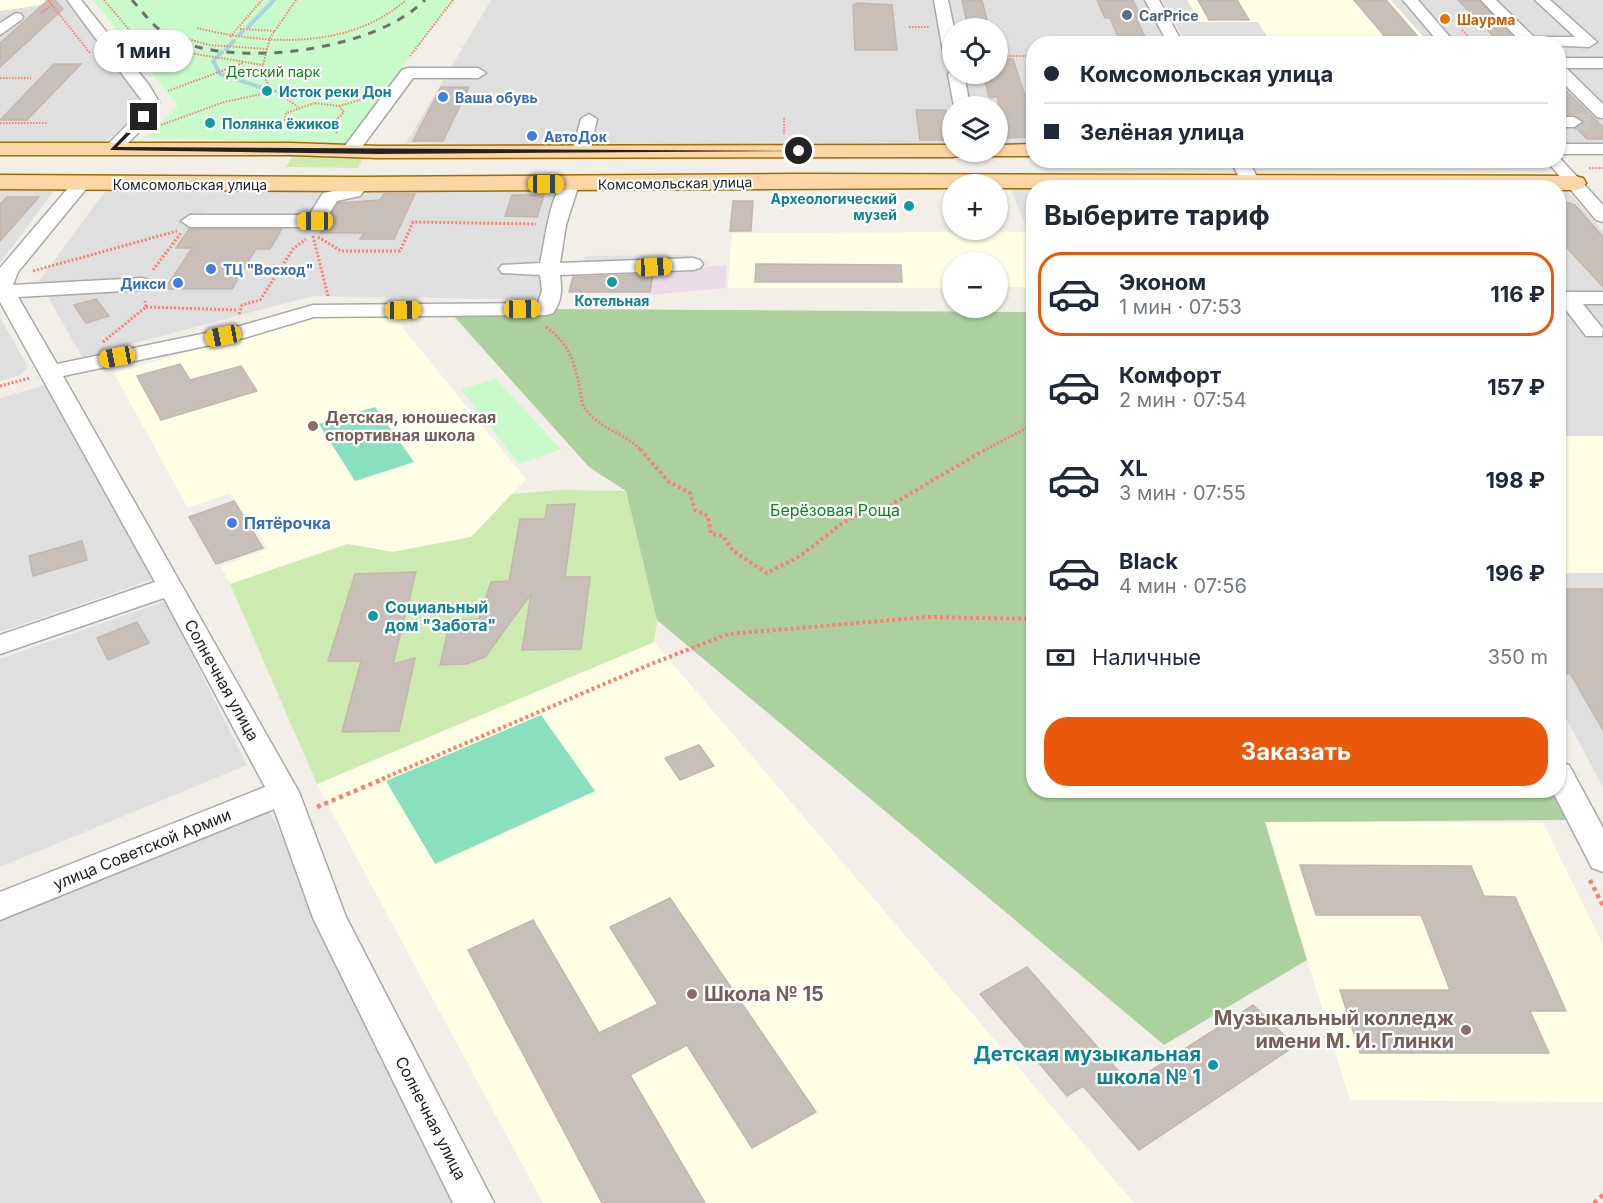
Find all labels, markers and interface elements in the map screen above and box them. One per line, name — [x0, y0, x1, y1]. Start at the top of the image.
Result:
place label: CarPrice — [1139, 7, 1199, 24]
marker: CarPrice — [1120, 8, 1134, 22]
place label: Шаурма — [1457, 11, 1515, 28]
marker: Шаурма — [1438, 12, 1452, 26]
map controls — [942, 18, 1008, 318]
button: locate — [942, 18, 1008, 84]
callout: 1 мин — [94, 30, 194, 72]
text: 1 мин — [116, 39, 171, 63]
text: Комсомольская улица — [1080, 61, 1333, 87]
park label: Детский парк — [226, 63, 321, 80]
place label: Исток реки Дон — [279, 83, 392, 100]
marker: Исток реки Дон — [260, 84, 274, 98]
place label: Ваша обувь — [455, 89, 538, 106]
marker: Ваша обувь — [436, 90, 450, 104]
button: layers — [942, 96, 1008, 162]
route end — [130, 103, 157, 130]
place label: Полянка ёжиков — [222, 115, 339, 132]
marker: Полянка ёжиков — [203, 116, 217, 130]
text: Зелёная улица — [1080, 119, 1245, 145]
place label: АвтоДок — [544, 128, 608, 145]
marker: АвтоДок — [525, 129, 539, 143]
route start — [785, 137, 812, 164]
street label: Комсомольская улица — [598, 173, 752, 193]
button: + — [942, 174, 1008, 240]
car — [528, 175, 564, 193]
street label: Комсомольская улица — [113, 176, 267, 193]
place label: Археологический музей — [770, 190, 897, 223]
marker: Археологический музей — [902, 199, 916, 213]
text: Выберите тариф — [1044, 199, 1270, 232]
car — [297, 212, 333, 230]
button: − — [942, 252, 1008, 318]
car — [636, 257, 672, 277]
place label: ТЦ "Восход" — [223, 261, 313, 278]
marker: ТЦ "Восход" — [204, 262, 218, 276]
icon: car — [1047, 267, 1101, 321]
text: Эконом — [1119, 269, 1206, 295]
place label: Дикси — [120, 275, 166, 292]
marker: Котельная — [605, 275, 619, 289]
marker: Дикси — [171, 276, 185, 290]
text: 116 ₽ — [1490, 281, 1545, 307]
place label: Котельная — [575, 292, 649, 309]
text: 1 мин · 07:53 — [1119, 295, 1242, 319]
car — [504, 300, 540, 318]
car — [385, 301, 421, 319]
car — [204, 324, 242, 348]
car — [98, 345, 136, 369]
icon: car — [1047, 360, 1101, 414]
text: Комфорт — [1119, 362, 1221, 388]
text: 157 ₽ — [1487, 374, 1545, 400]
text: 2 мин · 07:54 — [1119, 388, 1247, 412]
place label: Детская, юношеская спортивная школа — [325, 407, 496, 445]
marker: Детская, юношеская спортивная школа — [306, 419, 320, 433]
icon: car — [1047, 453, 1101, 507]
text: XL — [1119, 455, 1148, 481]
text: 198 ₽ — [1485, 467, 1545, 493]
text: 3 мин · 07:55 — [1119, 481, 1246, 505]
park label: Берёзовая Роща — [770, 500, 900, 520]
place label: Пятёрочка — [244, 513, 331, 533]
marker: Пятёрочка — [225, 516, 239, 530]
icon: car — [1047, 546, 1101, 600]
text: Black — [1119, 548, 1178, 574]
text: 196 ₽ — [1485, 560, 1545, 586]
text: 4 мин · 07:56 — [1119, 574, 1247, 598]
place label: Социальный дом "Забота" — [385, 597, 496, 635]
marker: Социальный дом "Забота" — [366, 609, 380, 623]
street label: Солнечная улица — [180, 616, 264, 744]
icon: cash — [1044, 641, 1077, 674]
text: Наличные — [1092, 644, 1201, 670]
text: 350 m — [1488, 645, 1548, 669]
button: Заказать — [1044, 717, 1548, 786]
street label: улица Советской Армии — [50, 804, 234, 894]
place label: Школа № 15 — [704, 982, 824, 1006]
marker: Школа № 15 — [685, 987, 699, 1001]
place label: Музыкальный колледж имени М. И. Глинки — [1214, 1006, 1454, 1053]
marker: Музыкальный колледж имени М. И. Глинки — [1459, 1023, 1473, 1037]
place label: Детская музыкальная школа № 1 — [973, 1042, 1201, 1089]
street label: Солнечная улица — [391, 1053, 471, 1183]
marker: Детская музыкальная школа № 1 — [1206, 1058, 1220, 1072]

